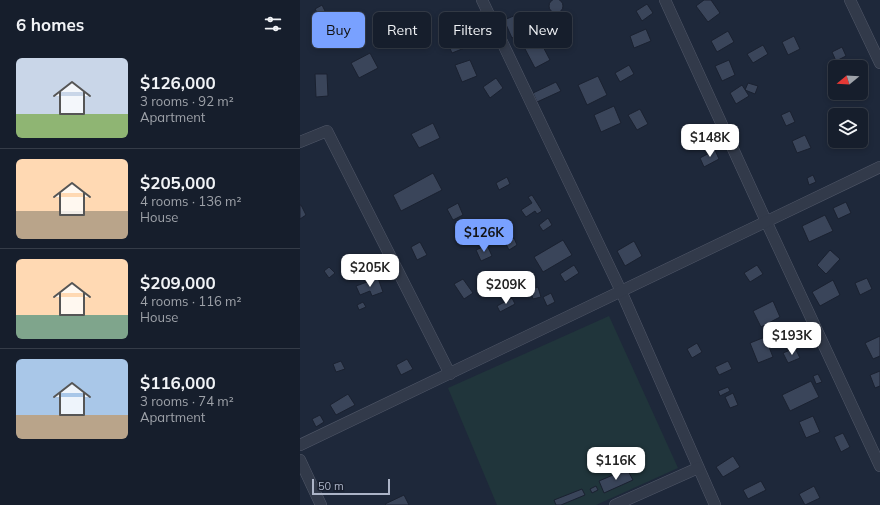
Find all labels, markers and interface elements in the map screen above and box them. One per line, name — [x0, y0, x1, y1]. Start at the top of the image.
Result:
chip: Buy — [312, 12, 365, 48]
chip: Rent — [373, 12, 431, 48]
chip: Filters — [439, 12, 506, 48]
chip: New — [514, 12, 572, 48]
icon: filters — [262, 13, 284, 35]
text: 6 homes — [16, 14, 84, 35]
north arrow — [828, 60, 868, 100]
map controls — [828, 60, 868, 148]
text: $126,000 — [140, 72, 216, 93]
icon: home — [48, 74, 96, 122]
text: 3 rooms · 92 m² — [140, 93, 234, 109]
button: layers — [828, 108, 868, 148]
text: Apartment — [140, 109, 205, 125]
pin: $148K — [682, 124, 738, 158]
text: $148K — [690, 129, 730, 145]
text: $205,000 — [140, 172, 216, 193]
icon: home — [48, 175, 96, 223]
text: 4 rooms · 136 m² — [140, 193, 241, 209]
text: House — [140, 209, 178, 225]
pin: $126K — [456, 219, 512, 253]
text: $126K — [464, 224, 504, 240]
pin: $205K — [342, 254, 398, 288]
text: $205K — [350, 259, 390, 275]
pin: $209K — [478, 271, 534, 305]
text: $209,000 — [140, 272, 216, 293]
icon: home — [48, 275, 96, 323]
text: $209K — [486, 276, 526, 292]
text: 4 rooms · 116 m² — [140, 293, 241, 309]
text: House — [140, 309, 178, 325]
pin: $193K — [764, 322, 820, 356]
text: $193K — [772, 327, 812, 343]
text: $116,000 — [140, 372, 216, 393]
icon: home — [48, 375, 96, 423]
text: 3 rooms · 74 m² — [140, 393, 234, 409]
text: Apartment — [140, 409, 205, 425]
pin: $116K — [588, 447, 644, 481]
text: $116K — [596, 452, 636, 468]
scale bar — [312, 477, 390, 496]
text: 50 m — [318, 479, 344, 493]

